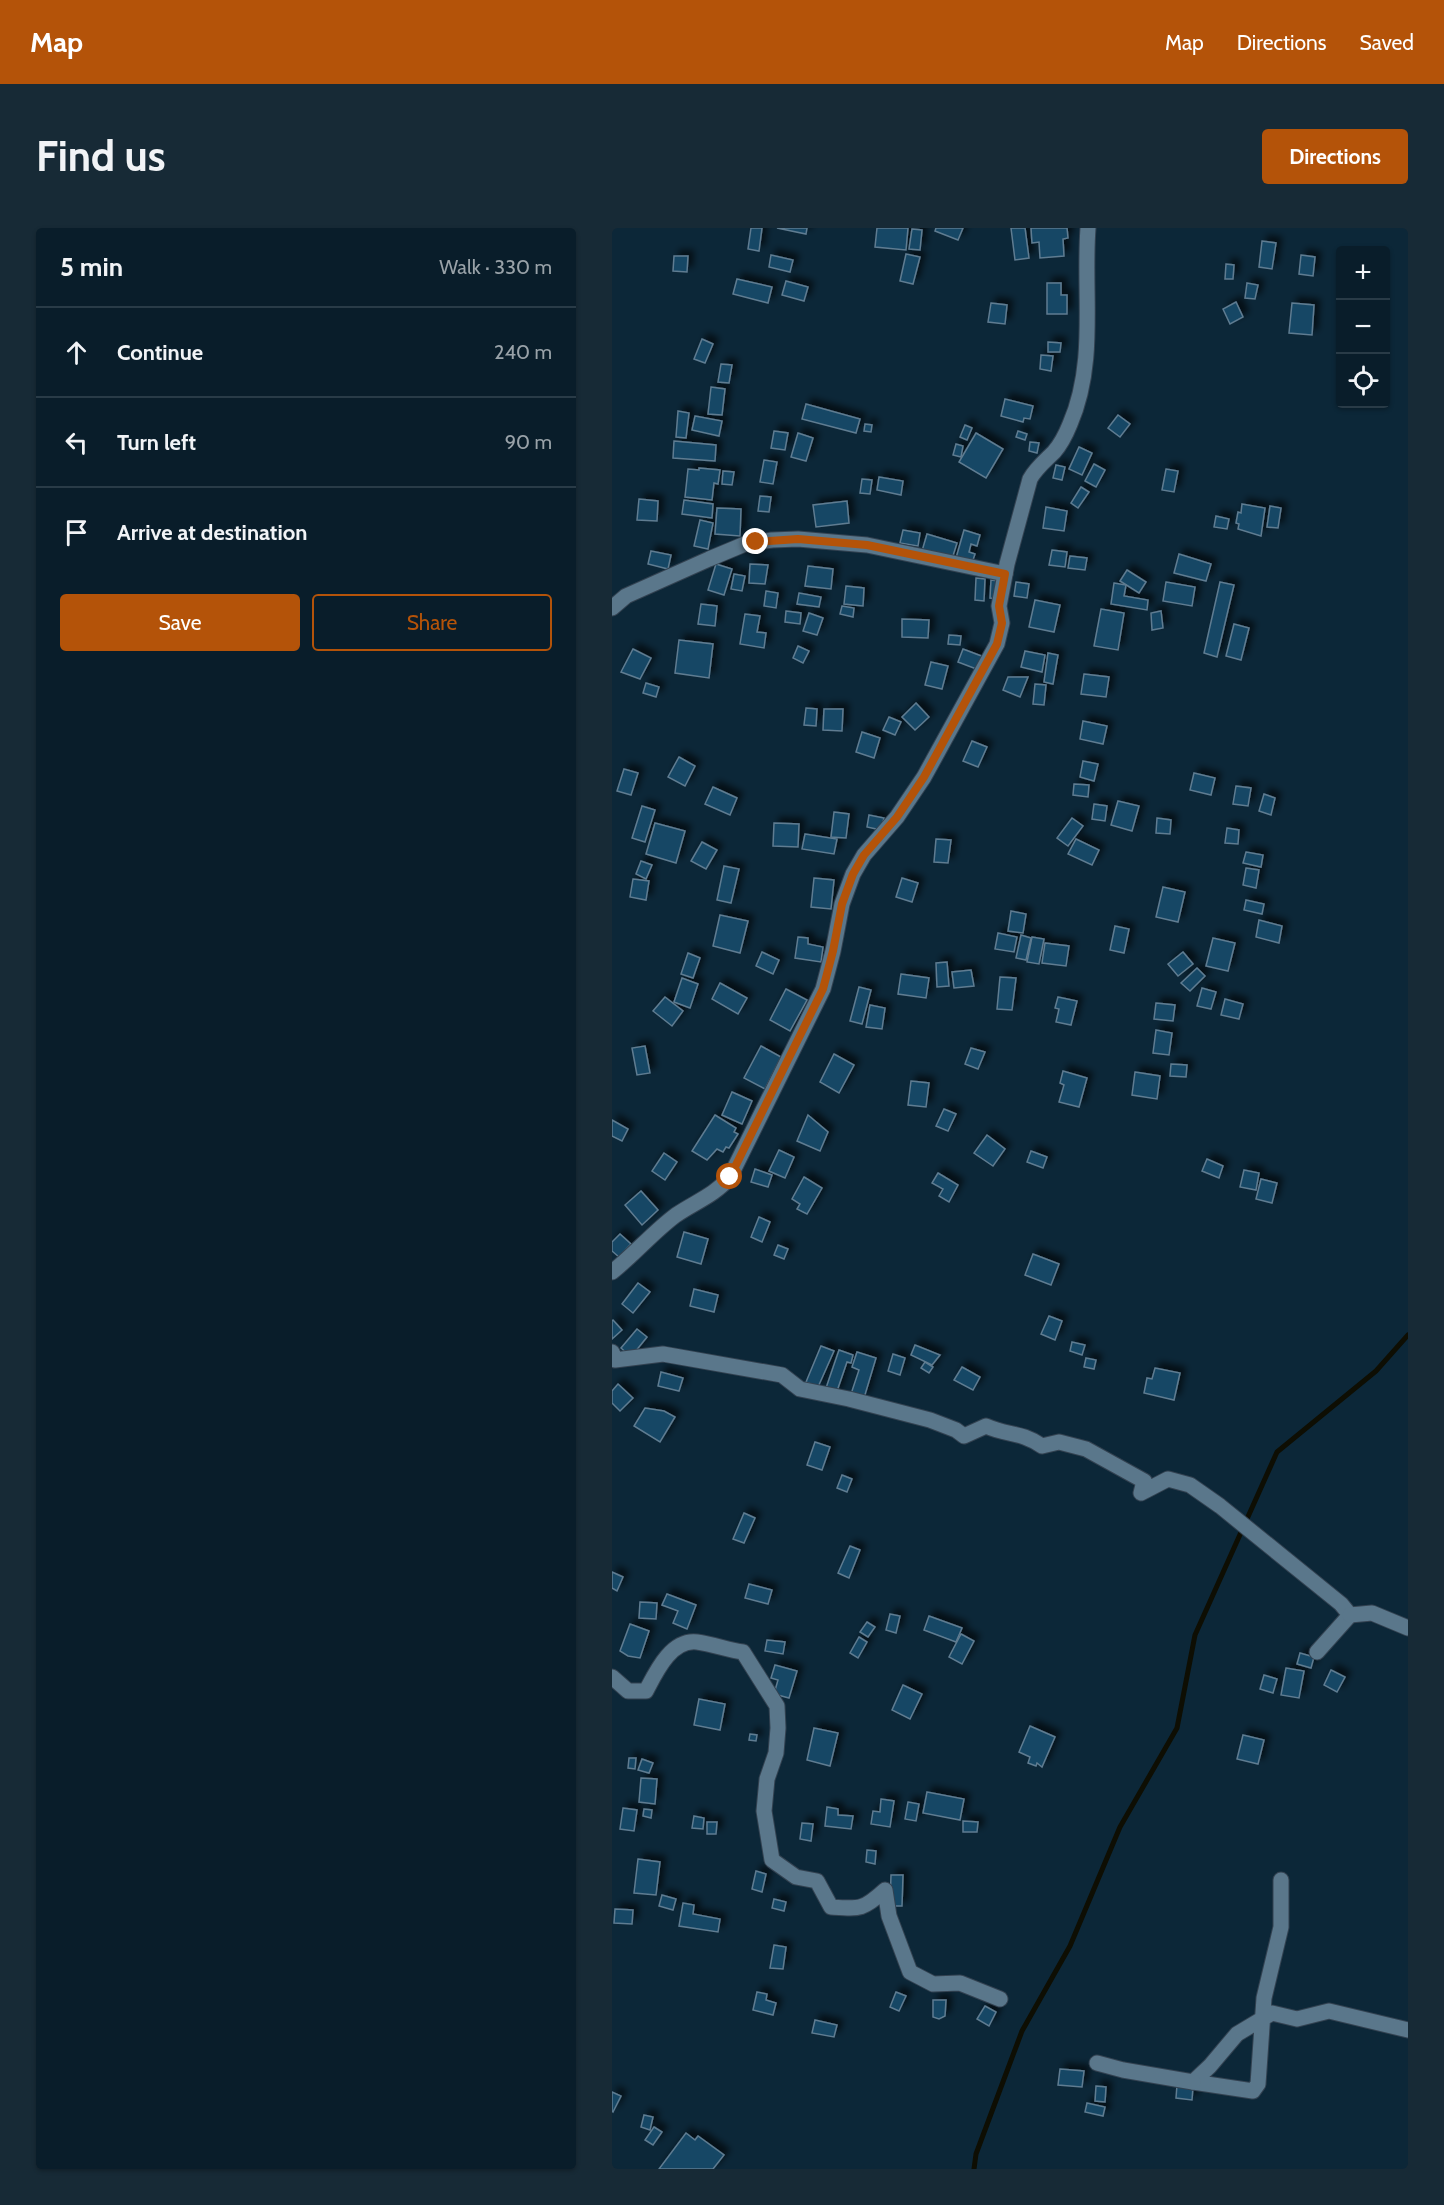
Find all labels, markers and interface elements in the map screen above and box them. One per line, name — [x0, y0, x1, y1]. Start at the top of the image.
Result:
text: Map — [30, 25, 83, 59]
text: Map — [1165, 30, 1204, 55]
text: Directions — [1237, 30, 1326, 55]
text: Saved — [1359, 30, 1414, 55]
button: Directions — [1262, 129, 1408, 184]
text: Find us — [36, 130, 165, 182]
map controls — [1336, 246, 1390, 408]
button: + — [1336, 246, 1390, 300]
text: 5 min — [60, 251, 123, 283]
text: Walk · 330 m — [439, 255, 552, 279]
button: − — [1336, 300, 1390, 354]
icon: ahead — [60, 336, 93, 369]
text: Continue — [117, 339, 203, 366]
text: 240 m — [494, 340, 552, 364]
button: locate — [1336, 354, 1390, 408]
icon: left — [60, 426, 93, 459]
text: Turn left — [117, 429, 196, 456]
text: 90 m — [505, 430, 552, 454]
icon: arrive — [60, 516, 93, 549]
text: Arrive at destination — [117, 519, 307, 546]
route end — [742, 528, 768, 554]
button: Save — [60, 594, 300, 651]
button: Share — [312, 594, 552, 651]
route start — [716, 1163, 742, 1189]

